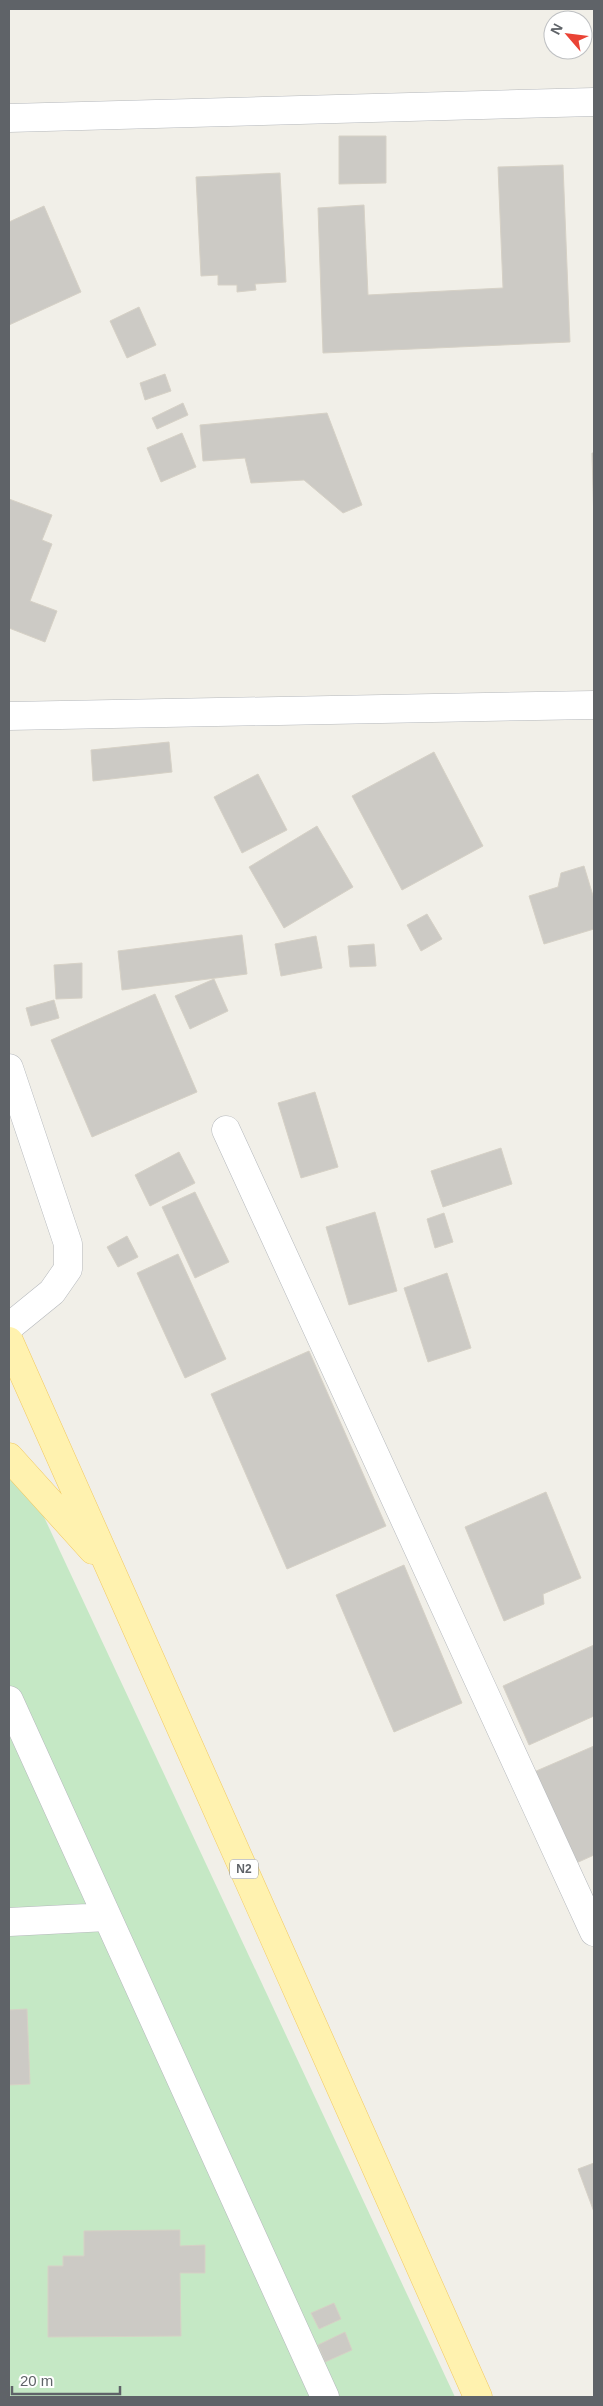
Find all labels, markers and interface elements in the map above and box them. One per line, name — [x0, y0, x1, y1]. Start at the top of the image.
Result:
north arrow — [543, 10, 593, 60]
text: N — [547, 21, 566, 37]
road number: N2 — [230, 1860, 258, 1878]
scale bar — [12, 2364, 120, 2396]
text: 20 m — [20, 2372, 53, 2389]

